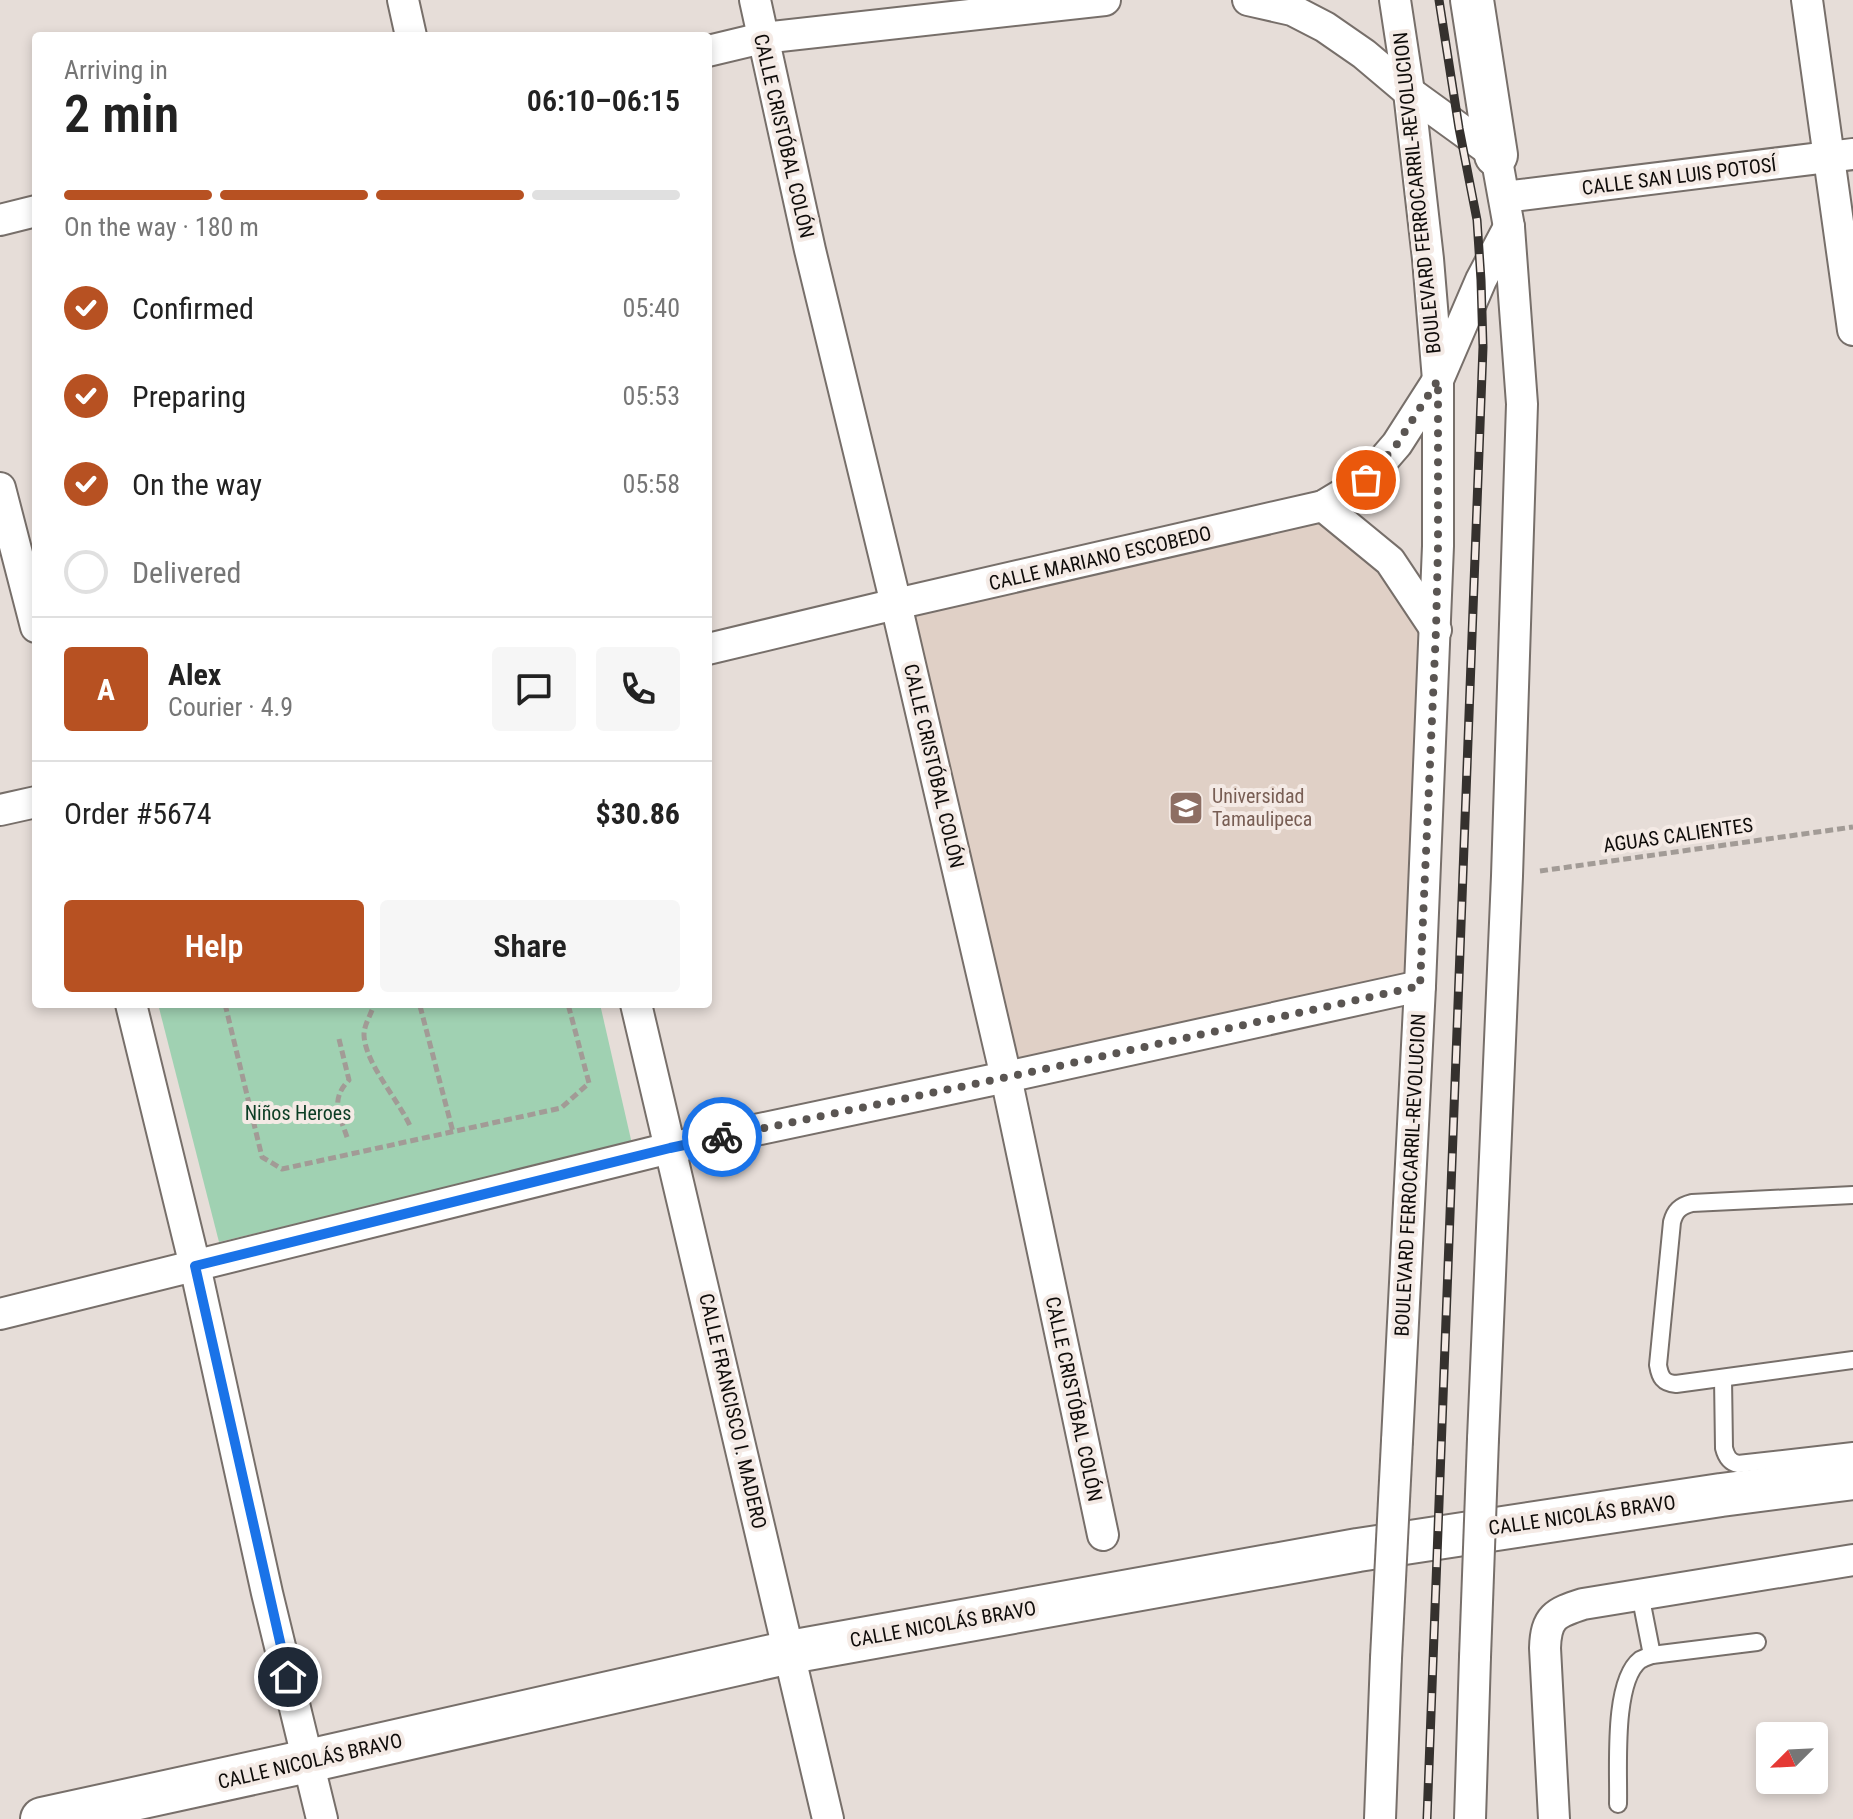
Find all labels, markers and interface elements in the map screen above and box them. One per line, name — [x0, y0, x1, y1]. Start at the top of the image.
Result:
street label: CALLE CRISTÓBAL COLÓN — [749, 31, 819, 241]
street label: BOULEVARD FERROCARRIL-REVOLUCION — [1388, 31, 1446, 355]
text: Arriving in — [64, 55, 168, 85]
text: 06:10–06:15 — [527, 83, 680, 118]
text: 2 min — [64, 84, 179, 145]
street label: CALLE SAN LUIS POTOSÍ — [1580, 152, 1779, 200]
text: On the way · 180 m — [64, 212, 259, 242]
icon: check — [64, 286, 108, 330]
text: Confirmed — [132, 291, 254, 326]
text: 05:40 — [623, 293, 680, 323]
icon: check — [64, 374, 108, 418]
text: Preparing — [132, 379, 246, 414]
text: 05:53 — [623, 381, 680, 411]
pin — [1332, 446, 1400, 514]
icon: bag — [1344, 458, 1388, 502]
icon: check — [64, 462, 108, 506]
text: On the way — [132, 467, 262, 502]
text: 05:58 — [623, 469, 680, 499]
street label: CALLE MARIANO ESCOBEDO — [986, 521, 1214, 595]
text: Delivered — [132, 555, 241, 590]
button: chat — [492, 647, 576, 731]
button: phone — [596, 647, 680, 731]
text: Alex — [168, 657, 221, 692]
street label: CALLE CRISTÓBAL COLÓN — [899, 661, 969, 871]
text: A — [97, 672, 115, 707]
text: Courier · 4.9 — [168, 692, 293, 722]
place label: Universidad Tamaulipeca — [1212, 784, 1312, 831]
school or university icon: Universidad Tamaulipeca — [1167, 789, 1205, 827]
text: Order #5674 — [64, 796, 212, 831]
text: $30.86 — [595, 796, 680, 831]
street label: AGUAS CALIENTES — [1602, 813, 1754, 857]
button: Help — [64, 900, 364, 992]
button: Share — [380, 900, 680, 992]
street label: BOULEVARD FERROCARRIL-REVOLUCION — [1390, 1013, 1430, 1337]
courier — [682, 1097, 762, 1177]
park label: Niños Heroes — [245, 1101, 351, 1125]
icon: bike — [700, 1115, 744, 1159]
street label: CALLE FRANCISCO I. MADERO — [694, 1291, 772, 1531]
street label: CALLE CRISTÓBAL COLÓN — [1041, 1294, 1107, 1504]
street label: CALLE NICOLÁS BRAVO — [1487, 1490, 1677, 1540]
street label: CALLE NICOLÁS BRAVO — [848, 1596, 1038, 1652]
pin — [254, 1643, 322, 1711]
icon: home — [266, 1655, 310, 1699]
north arrow — [1756, 1722, 1828, 1794]
map controls — [1756, 1722, 1828, 1794]
street label: CALLE NICOLÁS BRAVO — [215, 1728, 405, 1794]

